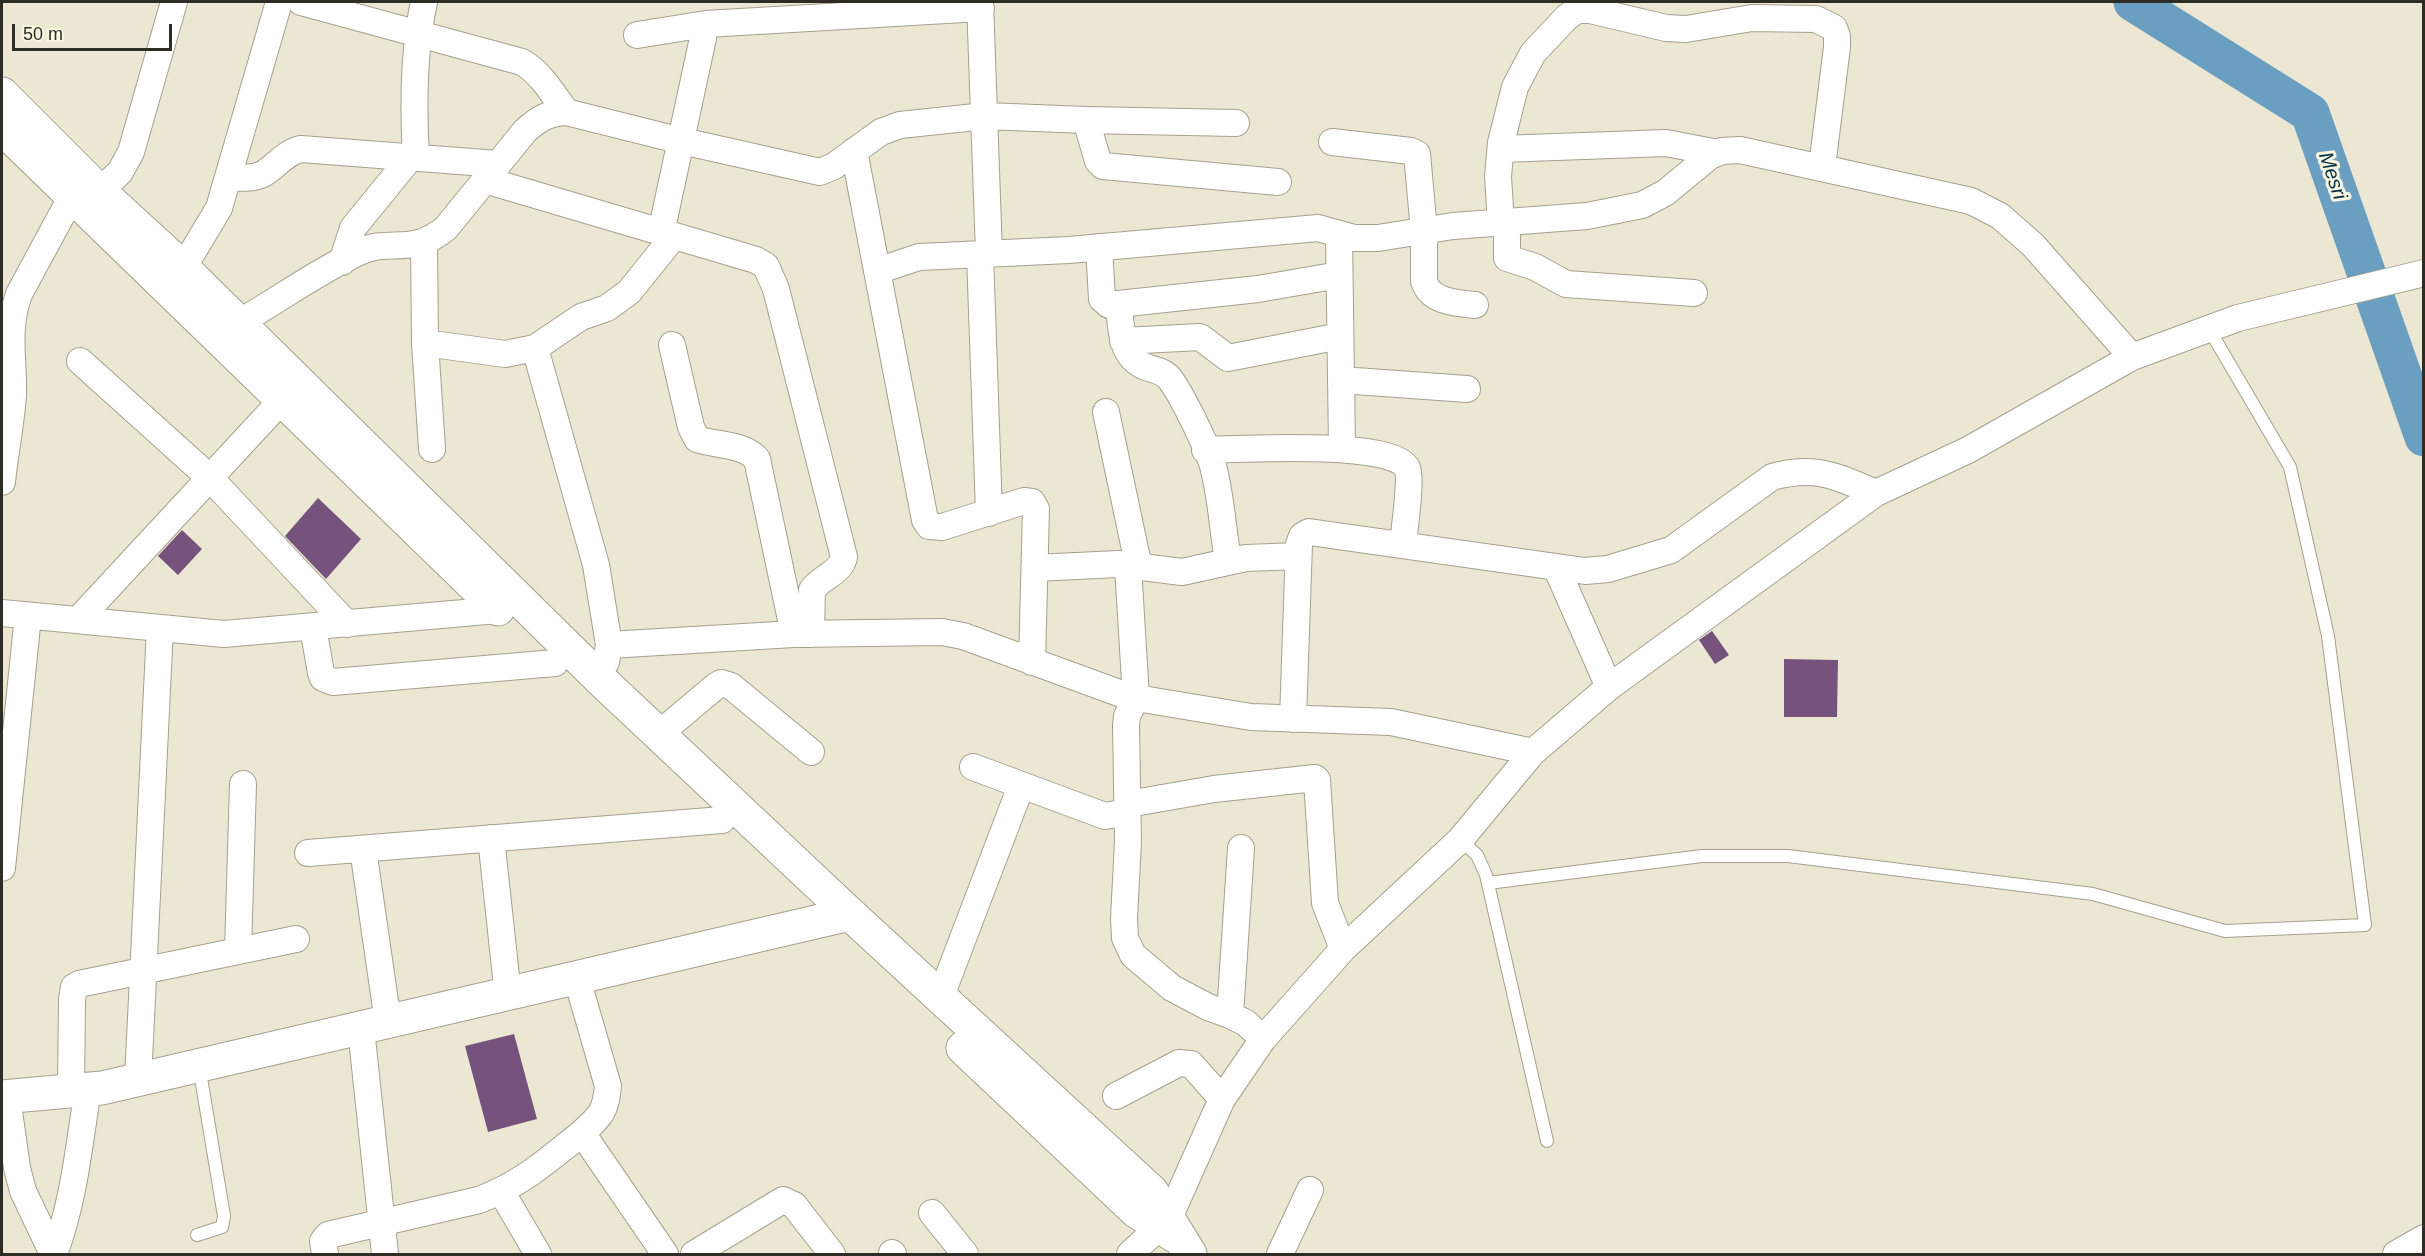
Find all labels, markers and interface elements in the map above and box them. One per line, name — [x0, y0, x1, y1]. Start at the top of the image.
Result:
scale bar — [15, 12, 176, 50]
text: 50 m — [23, 24, 63, 44]
water label: Mesri — [2313, 149, 2351, 203]

